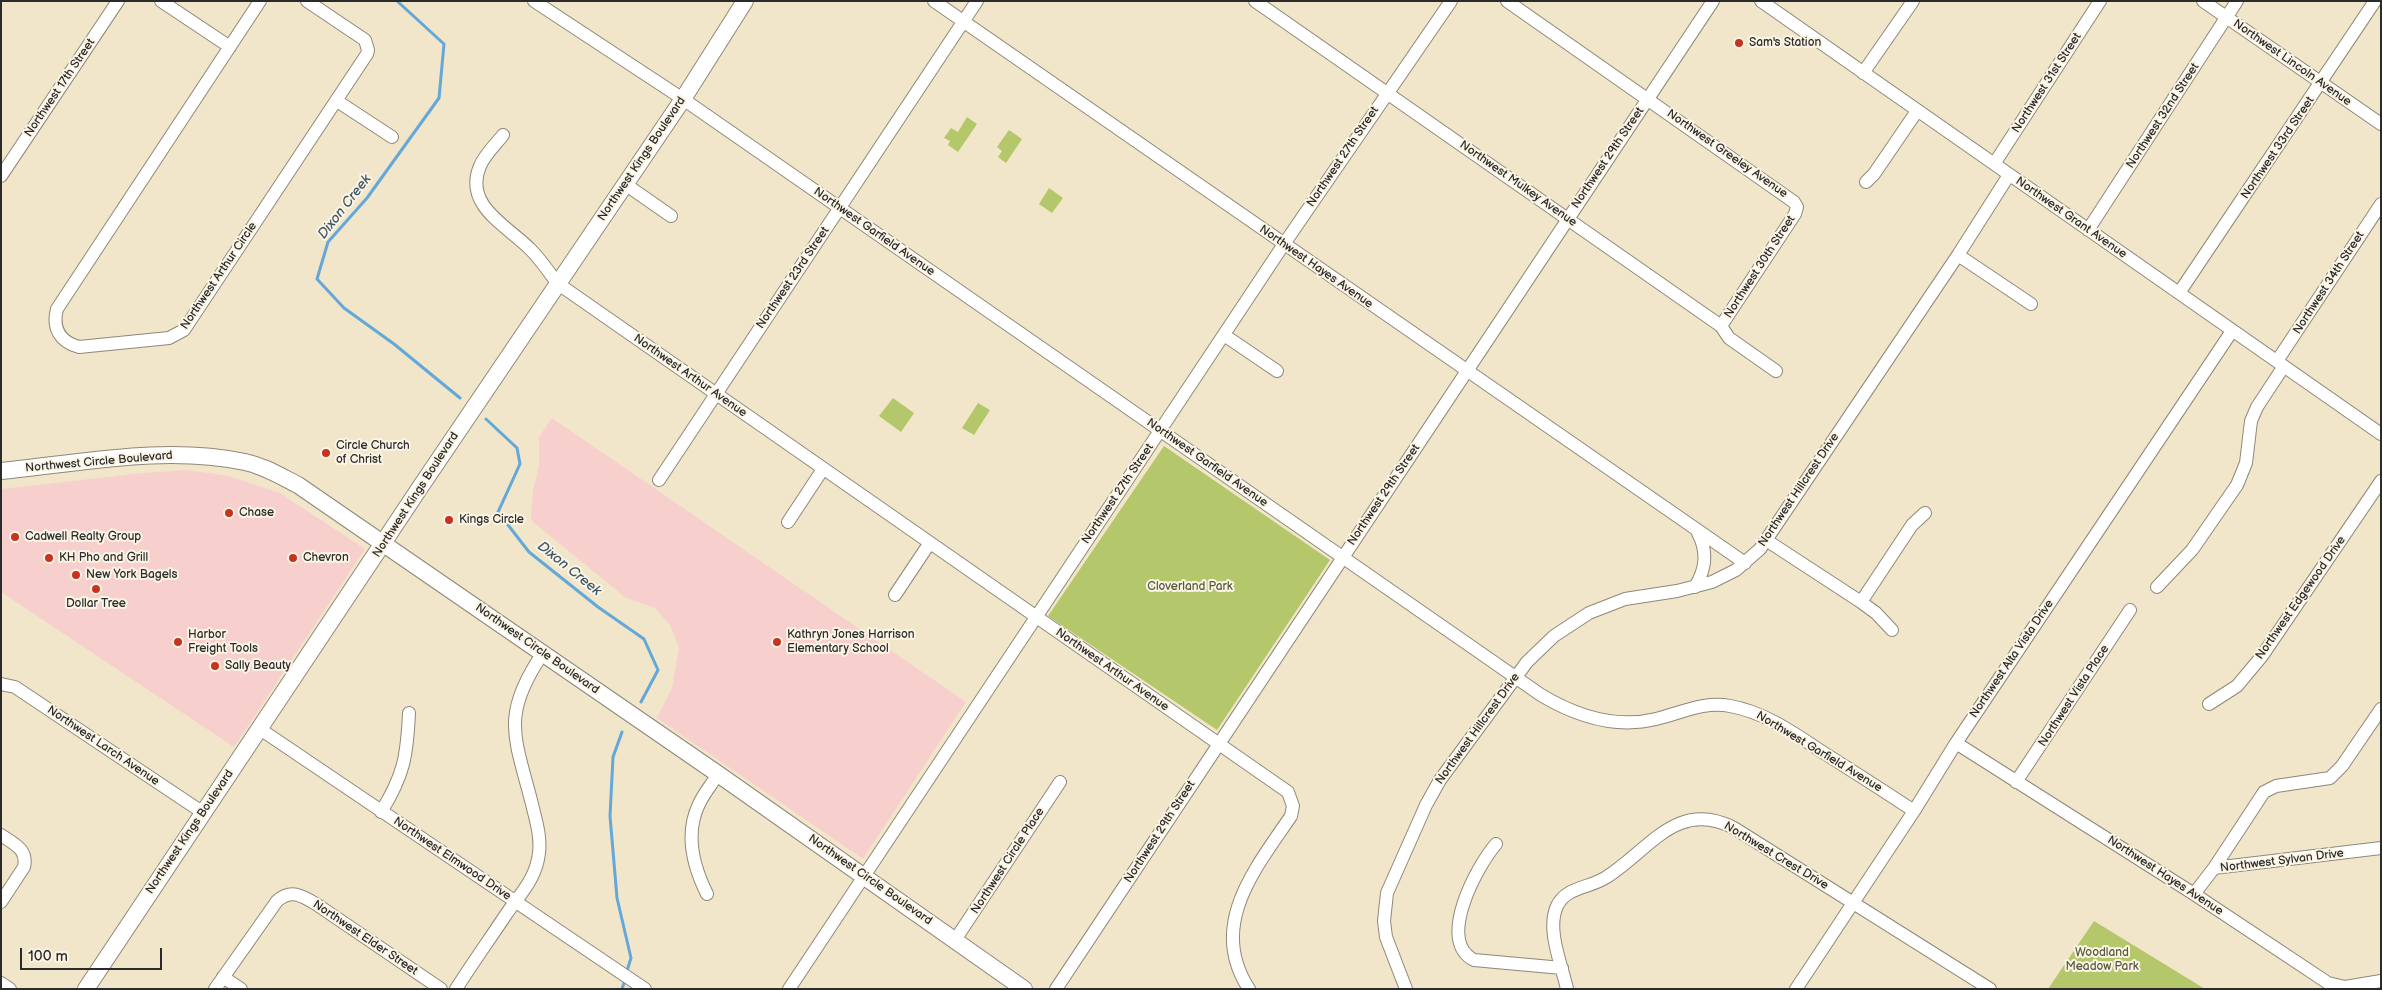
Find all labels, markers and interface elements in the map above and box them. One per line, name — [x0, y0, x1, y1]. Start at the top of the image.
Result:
street label: Northwest Lincoln Avenue — [2230, 17, 2354, 109]
street label: Northwest 31st Street — [2009, 30, 2085, 136]
street label: Northwest 17th Street — [22, 36, 98, 140]
place label: Sam's Station — [1749, 36, 1821, 50]
marker: Sam's Station — [1733, 37, 1745, 49]
street label: Northwest 32nd Street — [2124, 61, 2202, 171]
street label: Northwest Kings Boulevard — [595, 94, 689, 224]
street label: Northwest 33rd Street — [2238, 94, 2318, 202]
street label: Northwest 27th Street — [1304, 104, 1382, 210]
street label: Northwest 29th Street — [1569, 105, 1647, 211]
street label: Northwest Greeley Avenue — [1664, 107, 1790, 201]
street label: Northwest Mulkey Avenue — [1457, 138, 1579, 230]
water label: Dixon Creek — [315, 171, 375, 243]
street label: Northwest Grant Avenue — [2013, 174, 2129, 262]
street label: Northwest Garfield Avenue — [811, 185, 937, 279]
street label: Northwest 30th Street — [1721, 213, 1799, 321]
street label: Northwest Arthur Circle — [178, 220, 260, 332]
street label: Northwest Hayes Avenue — [1256, 222, 1376, 312]
street label: Northwest 23rd Street — [754, 224, 832, 332]
street label: Northwest 34th Street — [2290, 229, 2368, 337]
street label: Northwest Arthur Avenue — [631, 331, 749, 421]
street label: Northwest Garfield Avenue — [1144, 416, 1270, 510]
street label: Northwest Kings Boulevard — [370, 430, 462, 560]
street label: Northwest Hillcrest Drive — [1756, 430, 1842, 550]
place label: Circle Church of Christ — [336, 439, 410, 467]
street label: Northwest 27th Street — [1079, 441, 1157, 547]
street label: Northwest 29th Street — [1345, 442, 1423, 548]
marker: Circle Church of Christ — [320, 447, 332, 459]
street label: Northwest Circle Boulevard — [25, 448, 173, 476]
place label: Chase — [239, 506, 274, 520]
marker: Chase — [223, 507, 235, 519]
place label: Kings Circle — [459, 513, 524, 527]
marker: Kings Circle — [443, 514, 455, 526]
place label: Cadwell Realty Group — [25, 530, 141, 544]
marker: Cadwell Realty Group — [9, 531, 21, 543]
street label: Northwest Edgewood Drive — [2253, 534, 2349, 662]
water label: Dixon Creek — [534, 538, 604, 600]
place label: KH Pho and Grill — [59, 551, 148, 565]
place label: Chevron — [303, 551, 349, 565]
marker: KH Pho and Grill — [43, 552, 55, 564]
marker: Chevron — [287, 552, 299, 564]
place label: New York Bagels — [86, 568, 177, 582]
marker: New York Bagels — [70, 569, 82, 581]
park label: Cloverland Park — [1147, 580, 1233, 594]
marker: Dollar Tree — [90, 583, 102, 595]
place label: Dollar Tree — [66, 597, 126, 611]
street label: Northwest Alta Vista Drive — [1967, 597, 2057, 721]
street label: Northwest Circle Boulevard — [472, 601, 602, 697]
street label: Northwest Arthur Avenue — [1053, 625, 1171, 715]
place label: Harbor Freight Tools — [188, 628, 258, 656]
place label: Kathryn Jones Harrison Elementary School — [787, 628, 915, 656]
marker: Harbor Freight Tools — [172, 636, 184, 648]
marker: Kathryn Jones Harrison Elementary School — [771, 636, 783, 648]
street label: Northwest Vista Place — [2036, 642, 2112, 750]
place label: Sally Beauty — [225, 659, 291, 673]
marker: Sally Beauty — [209, 660, 221, 672]
street label: Northwest Hillcrest Drive — [1433, 671, 1523, 787]
street label: Northwest Larch Avenue — [44, 703, 162, 789]
street label: Northwest Garfield Avenue — [1753, 709, 1885, 795]
street label: Northwest Kings Boulevard — [143, 767, 237, 897]
street label: Northwest 29th Street — [1122, 778, 1198, 886]
street label: Northwest Circle Place — [968, 805, 1048, 917]
street label: Northwest Elmwood Drive — [390, 814, 514, 904]
street label: Northwest Crest Drive — [1721, 819, 1831, 893]
street label: Northwest Circle Boulevard — [805, 832, 935, 928]
street label: Northwest Hayes Avenue — [2104, 833, 2226, 919]
street label: Northwest Sylvan Drive — [2219, 846, 2345, 876]
street label: Northwest Elder Street — [310, 898, 420, 978]
scale bar — [22, 938, 165, 970]
park label: Woodland Meadow Park — [2065, 946, 2139, 974]
text: 100 m — [28, 947, 68, 966]

